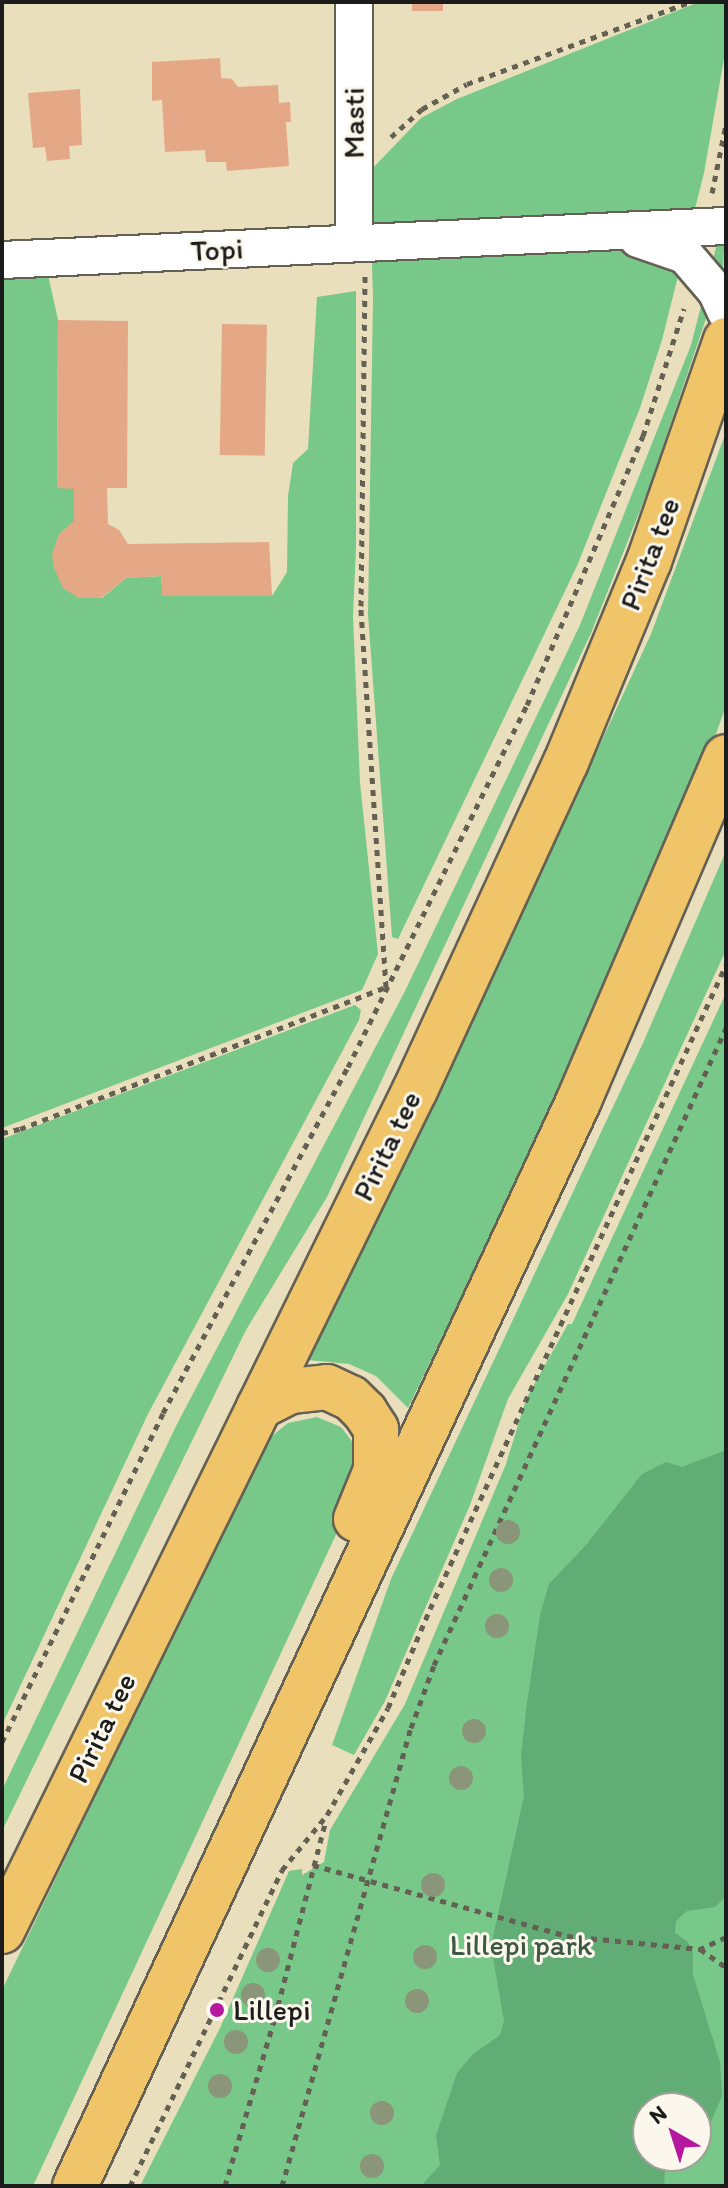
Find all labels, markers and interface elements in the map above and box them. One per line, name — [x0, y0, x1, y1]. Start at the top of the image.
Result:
street label: Masti — [336, 87, 372, 159]
street label: Topi — [190, 231, 244, 269]
street label: Pirita tee — [612, 493, 688, 615]
street label: Pirita tee — [345, 1085, 429, 1207]
street label: Pirita tee — [60, 1667, 144, 1789]
park label: Lillepi park — [450, 1927, 592, 1963]
place label: Lillepi — [233, 1992, 311, 2028]
marker: Lillepi — [208, 2001, 226, 2019]
north arrow — [632, 2092, 712, 2172]
text: N — [644, 2099, 672, 2130]

